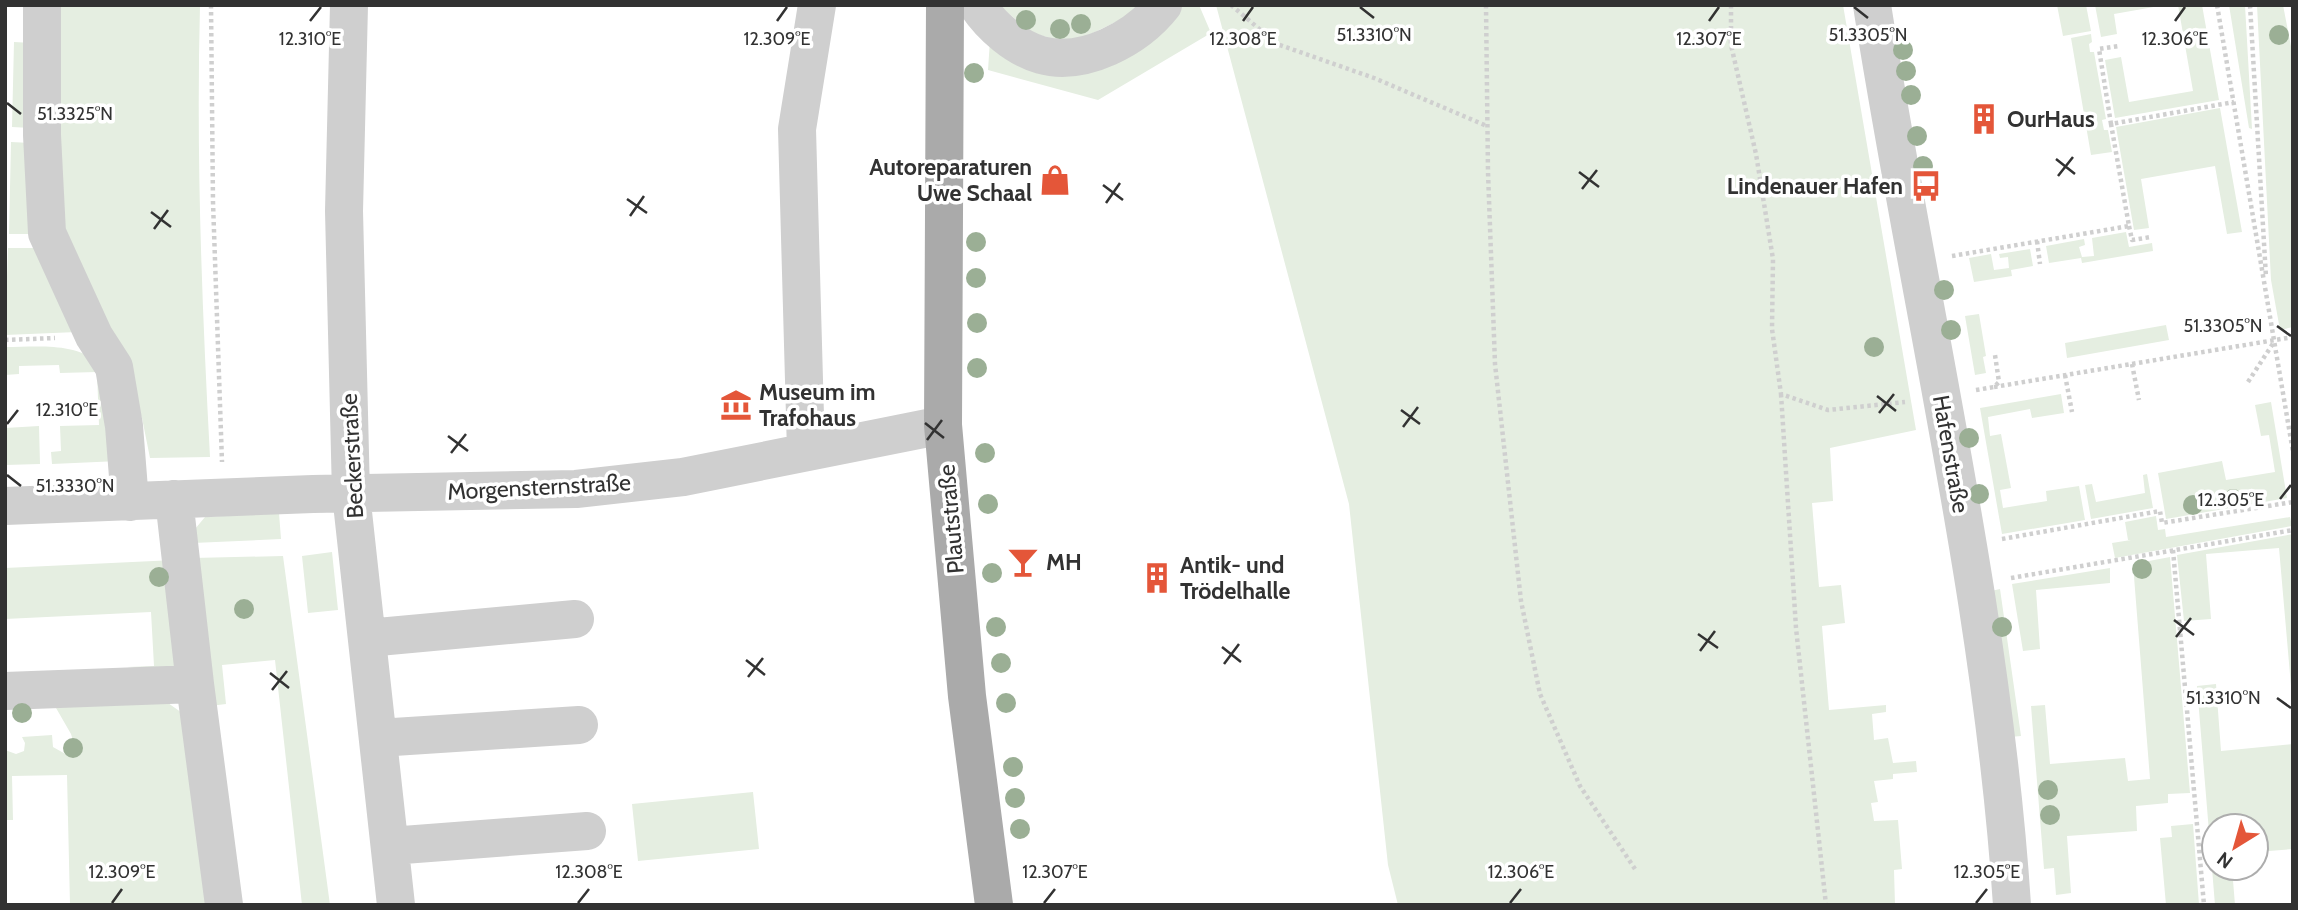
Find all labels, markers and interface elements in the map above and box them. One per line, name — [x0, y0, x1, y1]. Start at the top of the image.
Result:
text: 51.3310°N — [1336, 24, 1412, 46]
text: 51.3305°N — [1828, 24, 1908, 46]
text: 12.310°E — [279, 28, 341, 50]
text: 12.309°E — [744, 28, 810, 50]
text: 12.308°E — [1209, 28, 1277, 50]
text: 12.307°E — [1676, 28, 1742, 50]
text: 12.306°E — [2142, 28, 2208, 50]
building icon: OurHaus — [1967, 102, 2001, 136]
text: 51.3325°N — [37, 103, 113, 125]
place label: OurHaus — [2007, 105, 2095, 133]
place label: Autoreparaturen Uwe Schaal — [869, 153, 1032, 207]
shop icon: Autoreparaturen Uwe Schaal — [1038, 163, 1072, 197]
bus stop icon: Lindenauer Hafen — [1909, 169, 1943, 203]
place label: Lindenauer Hafen — [1727, 172, 1903, 200]
text: 51.3305°N — [2183, 315, 2263, 337]
place label: Museum im Trafohaus — [759, 378, 876, 432]
museum icon: Museum im Trafohaus — [719, 388, 753, 422]
street label: Beckerstraße — [335, 393, 369, 519]
street label: Hafenstraße — [1927, 393, 1975, 515]
text: 12.310°E — [36, 399, 98, 421]
street label: Plautstraße — [932, 463, 970, 575]
street label: Morgensternstraße — [447, 468, 632, 506]
text: 51.3330°N — [35, 475, 115, 497]
text: 12.305°E — [2198, 489, 2264, 511]
bar icon: MH — [1006, 545, 1040, 579]
place label: MH — [1046, 548, 1082, 576]
place label: Antik- und Trödelhalle — [1180, 551, 1290, 605]
building icon: Antik- und Trödelhalle — [1140, 561, 1174, 595]
text: 51.3310°N — [2185, 687, 2261, 709]
north arrow — [2200, 812, 2270, 882]
text: N — [2213, 847, 2237, 873]
text: 12.309°E — [89, 861, 155, 883]
text: 12.308°E — [555, 861, 623, 883]
text: 12.307°E — [1022, 861, 1088, 883]
text: 12.306°E — [1488, 861, 1554, 883]
text: 12.305°E — [1954, 861, 2020, 883]

